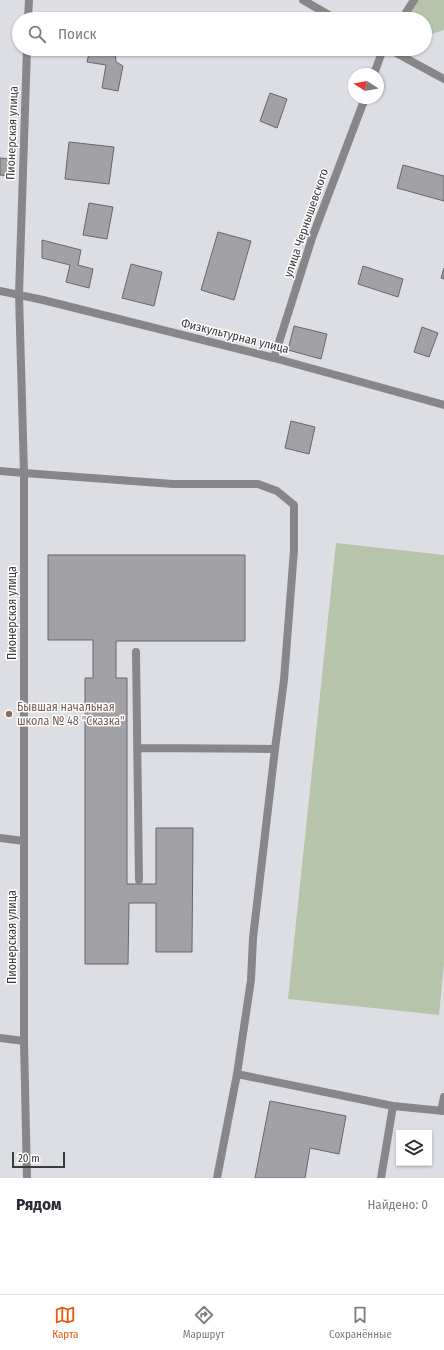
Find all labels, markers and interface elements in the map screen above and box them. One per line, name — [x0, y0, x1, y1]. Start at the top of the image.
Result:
search box — [12, 12, 432, 56]
icon: search — [26, 23, 48, 45]
text: Поиск — [58, 25, 96, 43]
north arrow — [348, 68, 384, 104]
street label: Пионерская улица — [3, 86, 21, 180]
street label: улица Чернышевского — [281, 167, 331, 279]
street label: Физкультурная улица — [180, 316, 290, 356]
street label: Пионерская улица — [5, 566, 19, 660]
place label: Бывшая начальная школа № 48 "Сказка" — [17, 700, 125, 728]
marker: Бывшая начальная школа № 48 "Сказка" — [4, 709, 14, 719]
street label: Пионерская улица — [5, 890, 19, 984]
map controls — [396, 1130, 432, 1166]
button: layers — [396, 1130, 432, 1166]
scale bar — [12, 1150, 65, 1169]
text: 20 m — [18, 1152, 40, 1165]
text: Рядом — [16, 1194, 61, 1215]
text: Найдено: 0 — [367, 1197, 428, 1212]
tab: Карта — [52, 1304, 78, 1341]
tab: Маршрут — [183, 1304, 225, 1341]
tab: Сохранённые — [329, 1304, 392, 1341]

